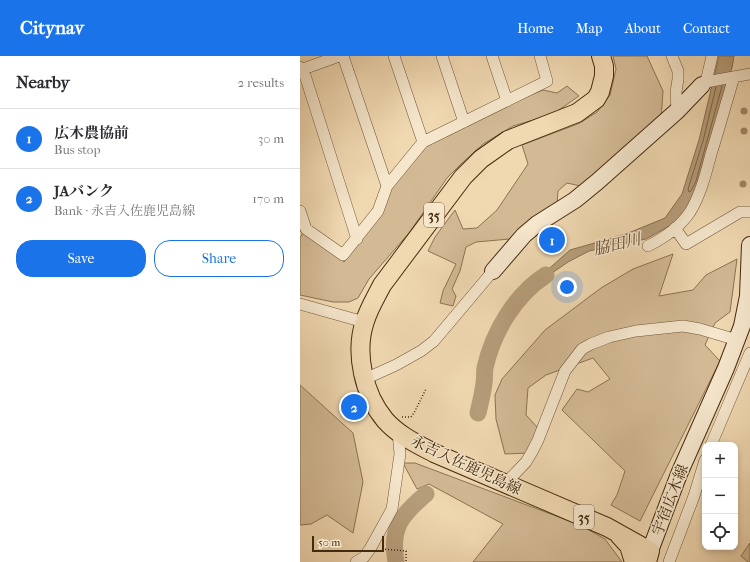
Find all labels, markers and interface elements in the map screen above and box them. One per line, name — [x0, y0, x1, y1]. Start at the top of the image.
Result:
text: Citynav — [20, 17, 84, 39]
text: Home — [517, 20, 554, 37]
text: Map — [576, 20, 603, 37]
text: About — [625, 20, 661, 37]
text: Contact — [683, 20, 730, 37]
text: Nearby — [16, 72, 70, 92]
text: 2 results — [238, 75, 284, 90]
text: 広木農協前 — [54, 124, 129, 142]
text: 1 — [27, 131, 31, 146]
text: 30 m — [258, 131, 284, 146]
text: Bus stop — [54, 142, 100, 157]
text: JAバンク — [54, 182, 114, 200]
text: 2 — [26, 191, 32, 206]
text: 170 m — [252, 191, 284, 206]
text: Bank · 永吉入佐鹿児島線 — [54, 203, 195, 218]
road number: 35 — [424, 203, 444, 227]
pin: 1 — [539, 225, 565, 255]
water label: 脇田川 — [591, 229, 644, 259]
button: Save — [16, 240, 146, 277]
button: Share — [154, 240, 284, 277]
your location — [557, 277, 577, 297]
pin: 2 — [341, 392, 367, 422]
street label: 永吉入佐鹿児島線 — [408, 431, 524, 499]
map controls — [702, 442, 738, 550]
button: + — [702, 442, 738, 478]
street label: 宇宿広木線 — [648, 462, 692, 538]
button: − — [702, 478, 738, 514]
road number: 35 — [574, 505, 594, 529]
button: locate — [702, 514, 738, 550]
scale bar — [312, 534, 384, 553]
text: 50 m — [318, 536, 340, 549]

